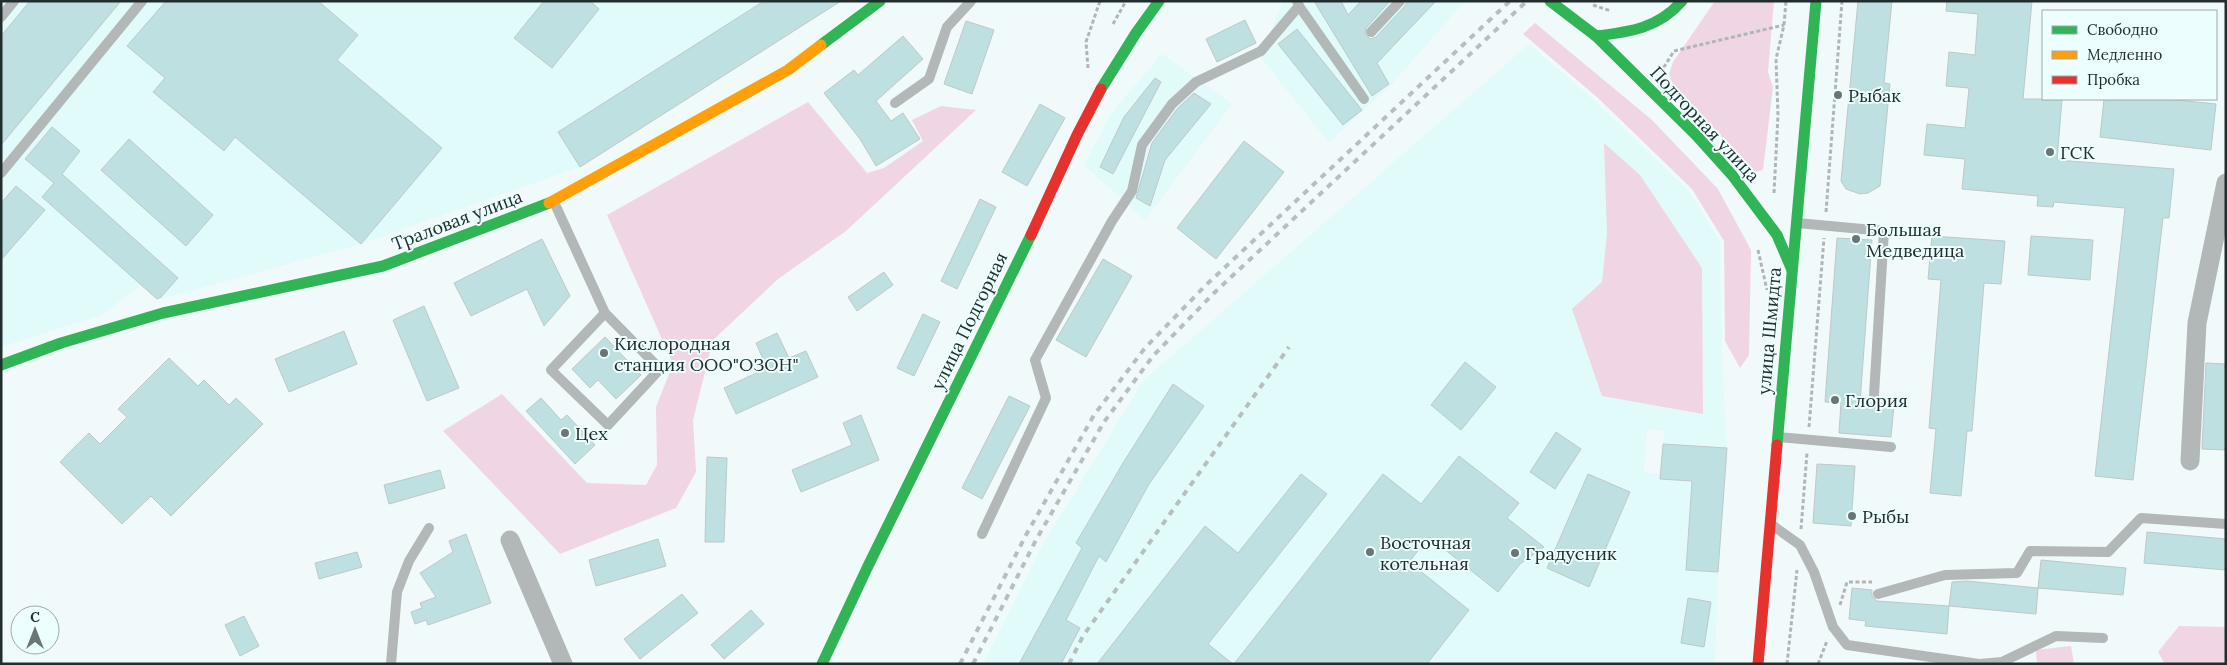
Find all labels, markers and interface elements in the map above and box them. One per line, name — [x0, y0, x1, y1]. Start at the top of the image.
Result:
legend — [2042, 10, 2217, 100]
text: Свободно — [2087, 20, 2158, 39]
text: Медленно — [2087, 45, 2162, 64]
street label: Подгорная улица — [1645, 61, 1765, 187]
text: Пробка — [2087, 70, 2140, 89]
place label: Рыбак — [1848, 84, 1901, 107]
marker: Рыбак — [1832, 89, 1844, 101]
place label: ГСК — [2060, 141, 2095, 164]
marker: ГСК — [2044, 146, 2056, 158]
street label: Траловая улица — [389, 185, 525, 255]
place label: Большая Медведица — [1866, 218, 1964, 262]
marker: Большая Медведица — [1850, 233, 1862, 245]
street label: улица Подгорная — [926, 248, 1012, 394]
street label: улица Шмидта — [1752, 266, 1786, 396]
place label: Кислородная станция ООО"ОЗОН" — [614, 332, 799, 376]
marker: Кислородная станция ООО"ОЗОН" — [598, 347, 610, 359]
place label: Глория — [1845, 389, 1908, 412]
marker: Глория — [1829, 394, 1841, 406]
place label: Цех — [575, 422, 608, 445]
marker: Цех — [559, 427, 571, 439]
place label: Рыбы — [1862, 505, 1909, 528]
marker: Рыбы — [1846, 510, 1858, 522]
place label: Восточная котельная — [1380, 531, 1471, 575]
place label: Градусник — [1525, 542, 1617, 565]
marker: Восточная котельная — [1364, 546, 1376, 558]
marker: Градусник — [1509, 547, 1521, 559]
north arrow — [10, 605, 60, 655]
text: С — [30, 608, 40, 626]

